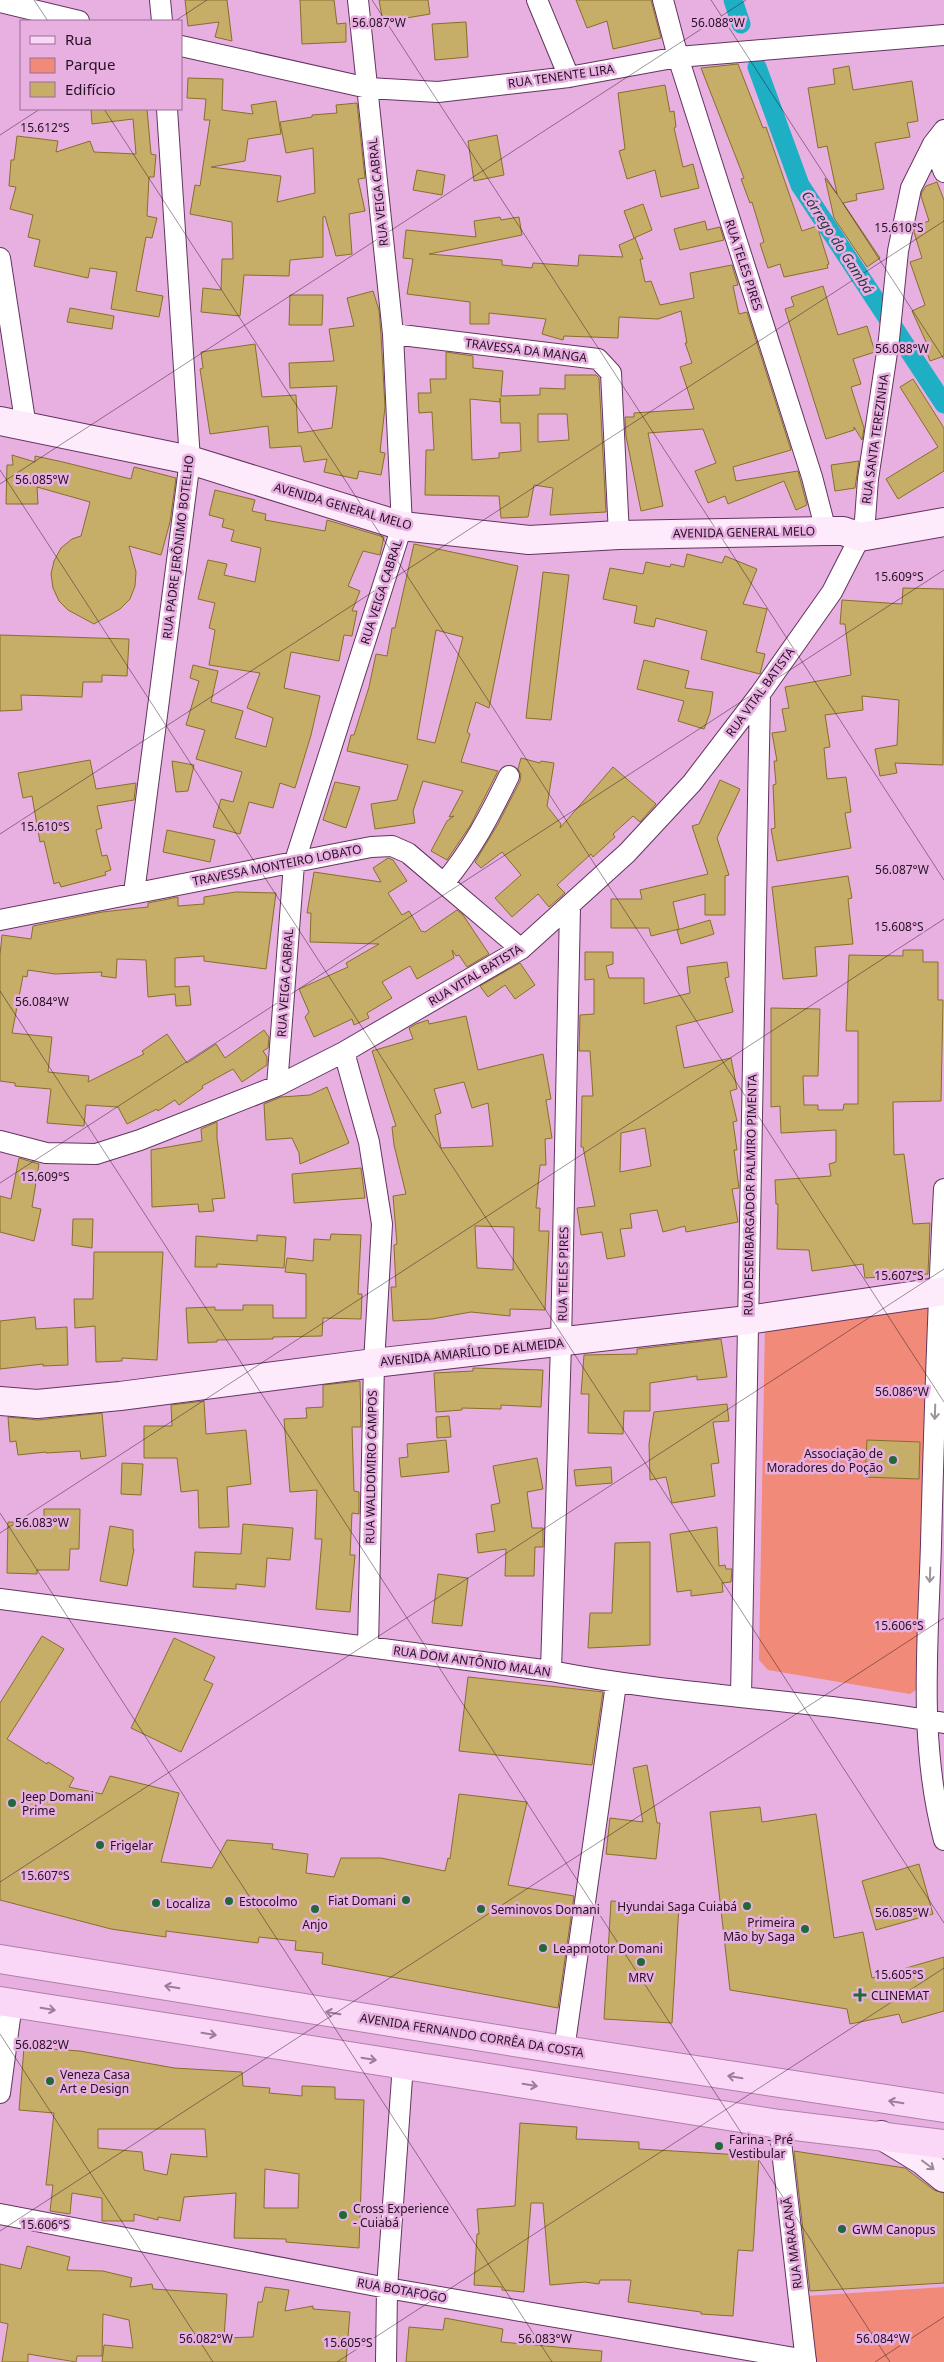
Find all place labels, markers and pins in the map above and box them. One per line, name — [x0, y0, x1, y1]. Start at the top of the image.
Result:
place label: Associação de Moradores do Poção — [766, 1445, 883, 1476]
marker: Associação de Moradores do Poção — [887, 1454, 899, 1466]
place label: Jeep Domani Prime — [21, 1788, 94, 1819]
marker: Jeep Domani Prime — [6, 1797, 18, 1809]
place label: Frigelar — [110, 1837, 153, 1854]
marker: Frigelar — [94, 1839, 106, 1851]
place label: Fiat Domani — [328, 1892, 396, 1909]
place label: Estocolmo — [239, 1893, 298, 1910]
marker: Fiat Domani — [400, 1894, 412, 1906]
place label: Localiza — [166, 1895, 211, 1912]
marker: Estocolmo — [223, 1895, 235, 1907]
marker: Localiza — [150, 1897, 162, 1909]
place label: Hyundai Saga Cuiabá — [617, 1898, 737, 1915]
marker: Hyundai Saga Cuiabá — [741, 1900, 753, 1912]
place label: Seminovos Domani — [491, 1901, 600, 1918]
marker: Anjo — [309, 1903, 321, 1915]
marker: Seminovos Domani — [475, 1903, 487, 1915]
place label: Primeira Mão by Saga — [723, 1914, 795, 1945]
place label: Anjo — [302, 1916, 328, 1933]
marker: Primeira Mão by Saga — [799, 1923, 811, 1935]
place label: Leapmotor Domani — [553, 1940, 663, 1957]
marker: Leapmotor Domani — [537, 1942, 549, 1954]
marker: MRV — [635, 1956, 647, 1968]
place label: MRV — [628, 1969, 655, 1986]
place label: CLINEMAT — [871, 1987, 929, 2004]
marker: CLINEMAT — [853, 1988, 867, 2002]
place label: Veneza Casa Art e Design — [60, 2066, 130, 2097]
marker: Veneza Casa Art e Design — [44, 2075, 56, 2087]
place label: Farina - Pré Vestibular — [729, 2131, 793, 2162]
marker: Farina - Pré Vestibular — [713, 2140, 725, 2152]
place label: Cross Experience - Cuiabá — [353, 2200, 449, 2231]
marker: Cross Experience - Cuiabá — [337, 2209, 349, 2221]
place label: GWM Canopus — [852, 2221, 936, 2238]
marker: GWM Canopus — [836, 2223, 848, 2235]

